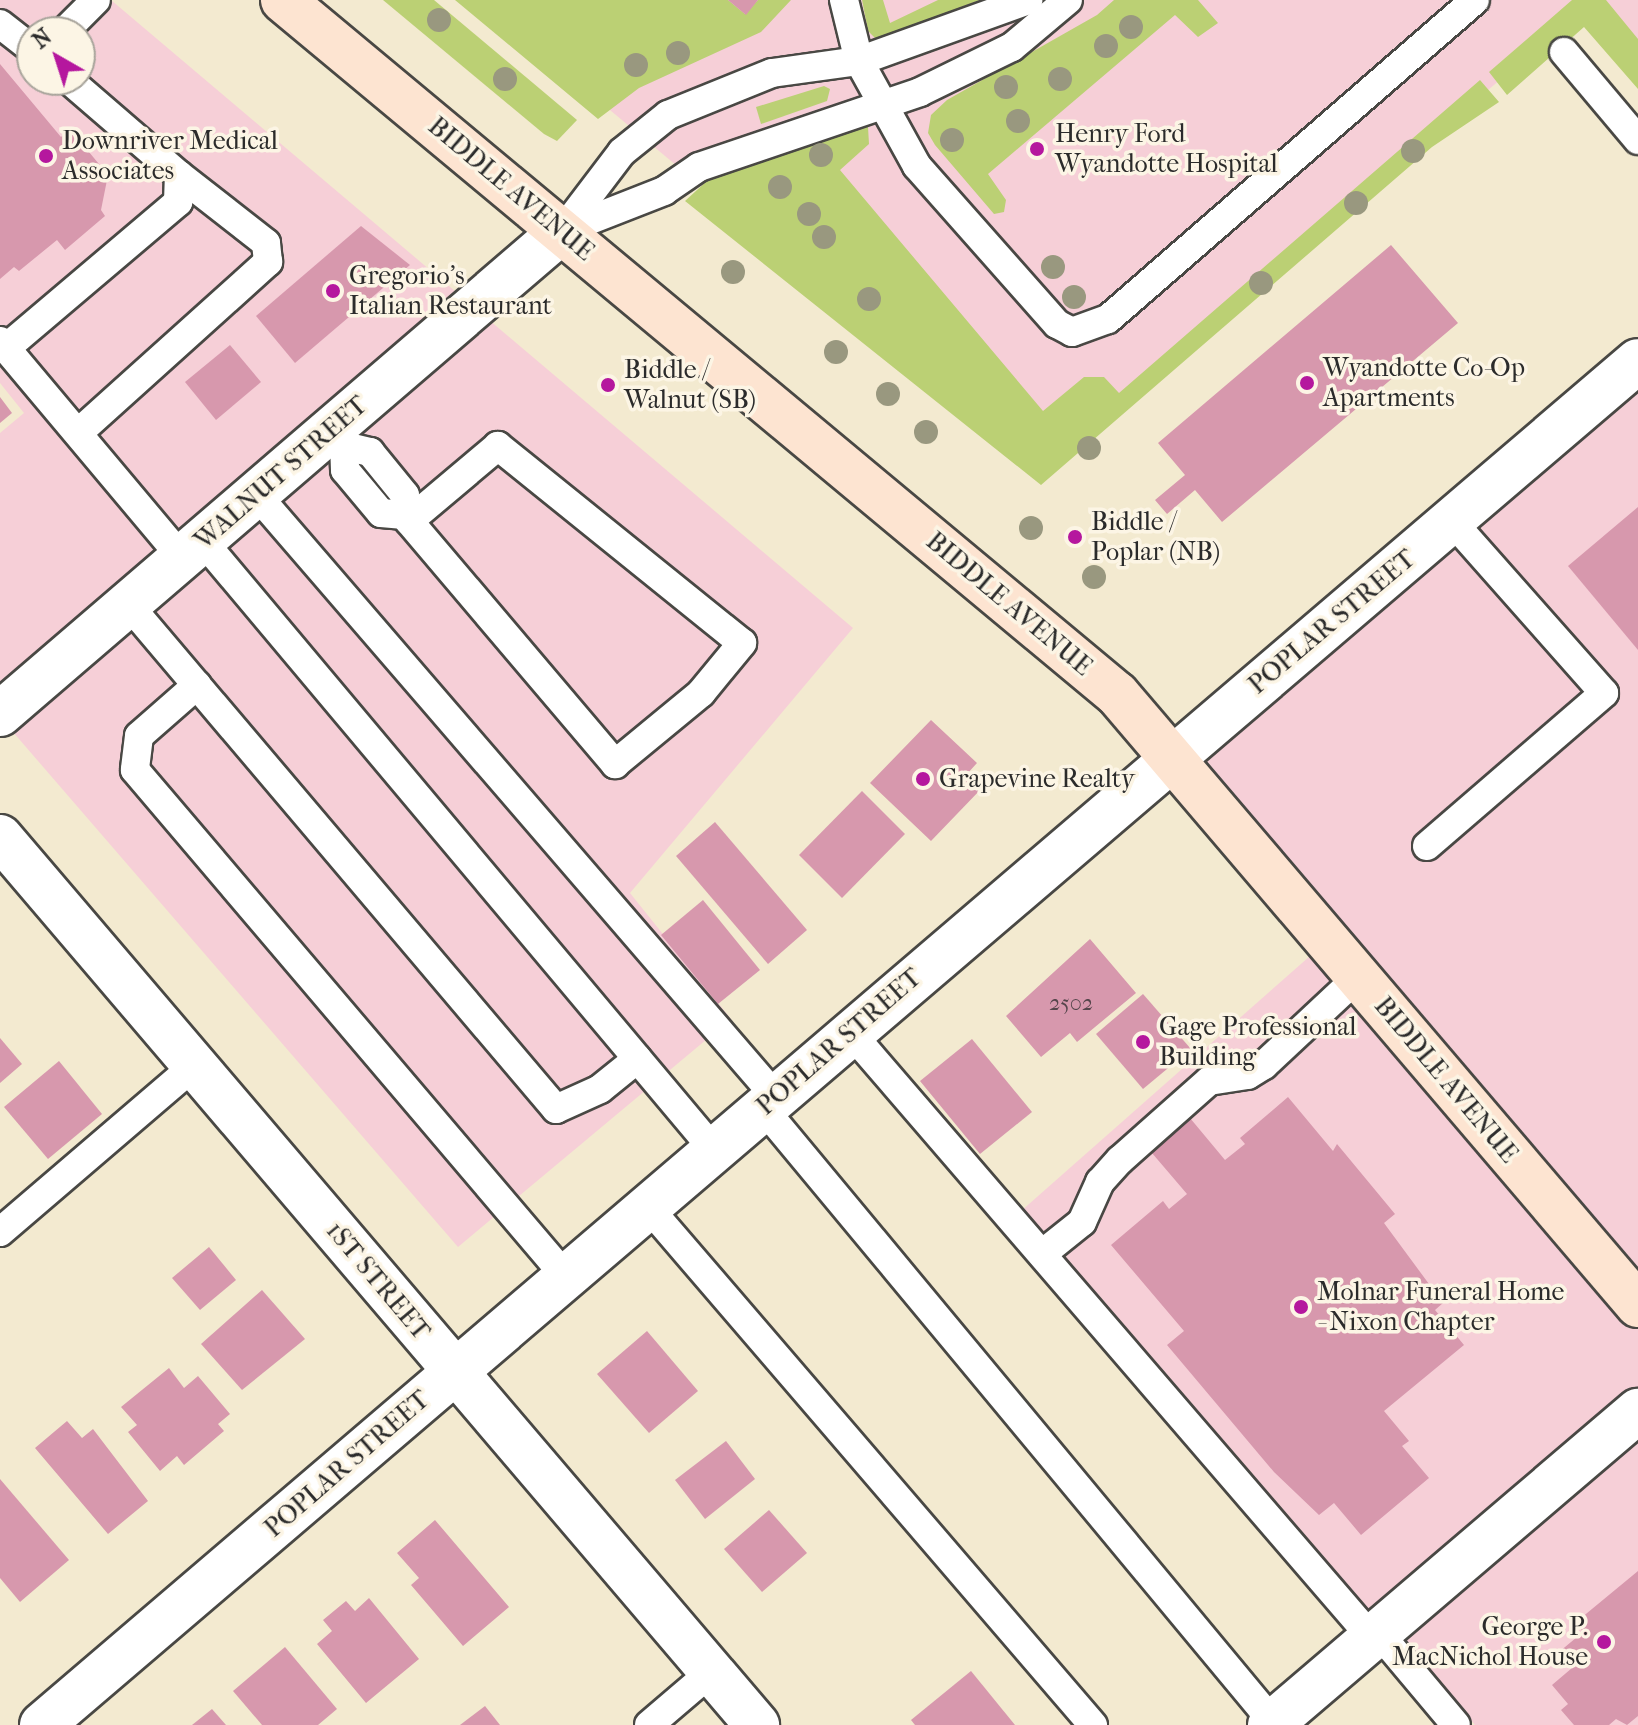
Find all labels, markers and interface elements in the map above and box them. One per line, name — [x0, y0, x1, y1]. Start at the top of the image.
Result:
north arrow — [16, 16, 96, 96]
text: N — [27, 24, 57, 54]
street label: BIDDLE AVENUE — [422, 111, 600, 267]
place label: Henry Ford Wyandotte Hospital — [1055, 118, 1278, 180]
place label: Downriver Medical Associates — [62, 125, 278, 186]
marker: Henry Ford Wyandotte Hospital — [1026, 138, 1048, 160]
marker: Downriver Medical Associates — [37, 147, 55, 165]
place label: Gregorio's Italian Restaurant — [349, 260, 552, 322]
marker: Gregorio's Italian Restaurant — [324, 282, 342, 300]
place label: Wyandotte Co-Op Apartments — [1323, 352, 1525, 414]
place label: Biddle / Walnut (SB) — [624, 354, 756, 416]
marker: Wyandotte Co-Op Apartments — [1298, 374, 1316, 392]
marker: Biddle / Walnut (SB) — [599, 376, 617, 394]
street label: WALNUT STREET — [188, 390, 374, 556]
place label: Biddle / Poplar (NB) — [1091, 506, 1220, 568]
street label: BIDDLE AVENUE — [920, 526, 1098, 682]
marker: Biddle / Poplar (NB) — [1066, 528, 1084, 546]
street label: POPLAR STREET — [1242, 543, 1422, 701]
place label: Grapevine Realty — [939, 763, 1135, 795]
marker: Grapevine Realty — [914, 770, 932, 788]
street label: POPLAR STREET — [750, 962, 928, 1122]
house number: 2502 — [1049, 991, 1093, 1017]
street label: BIDDLE AVENUE — [1368, 991, 1524, 1169]
place label: Gage Professional Building — [1159, 1011, 1356, 1072]
marker: Gage Professional Building — [1134, 1033, 1152, 1051]
street label: 1ST STREET — [319, 1215, 437, 1347]
place label: Molnar Funeral Home - Nixon Chapter — [1317, 1276, 1564, 1338]
marker: Molnar Funeral Home - Nixon Chapter — [1292, 1298, 1310, 1316]
street label: POPLAR STREET — [258, 1384, 436, 1544]
place label: George P. MacNichol House — [1392, 1611, 1588, 1672]
marker: George P. MacNichol House — [1595, 1633, 1613, 1651]

